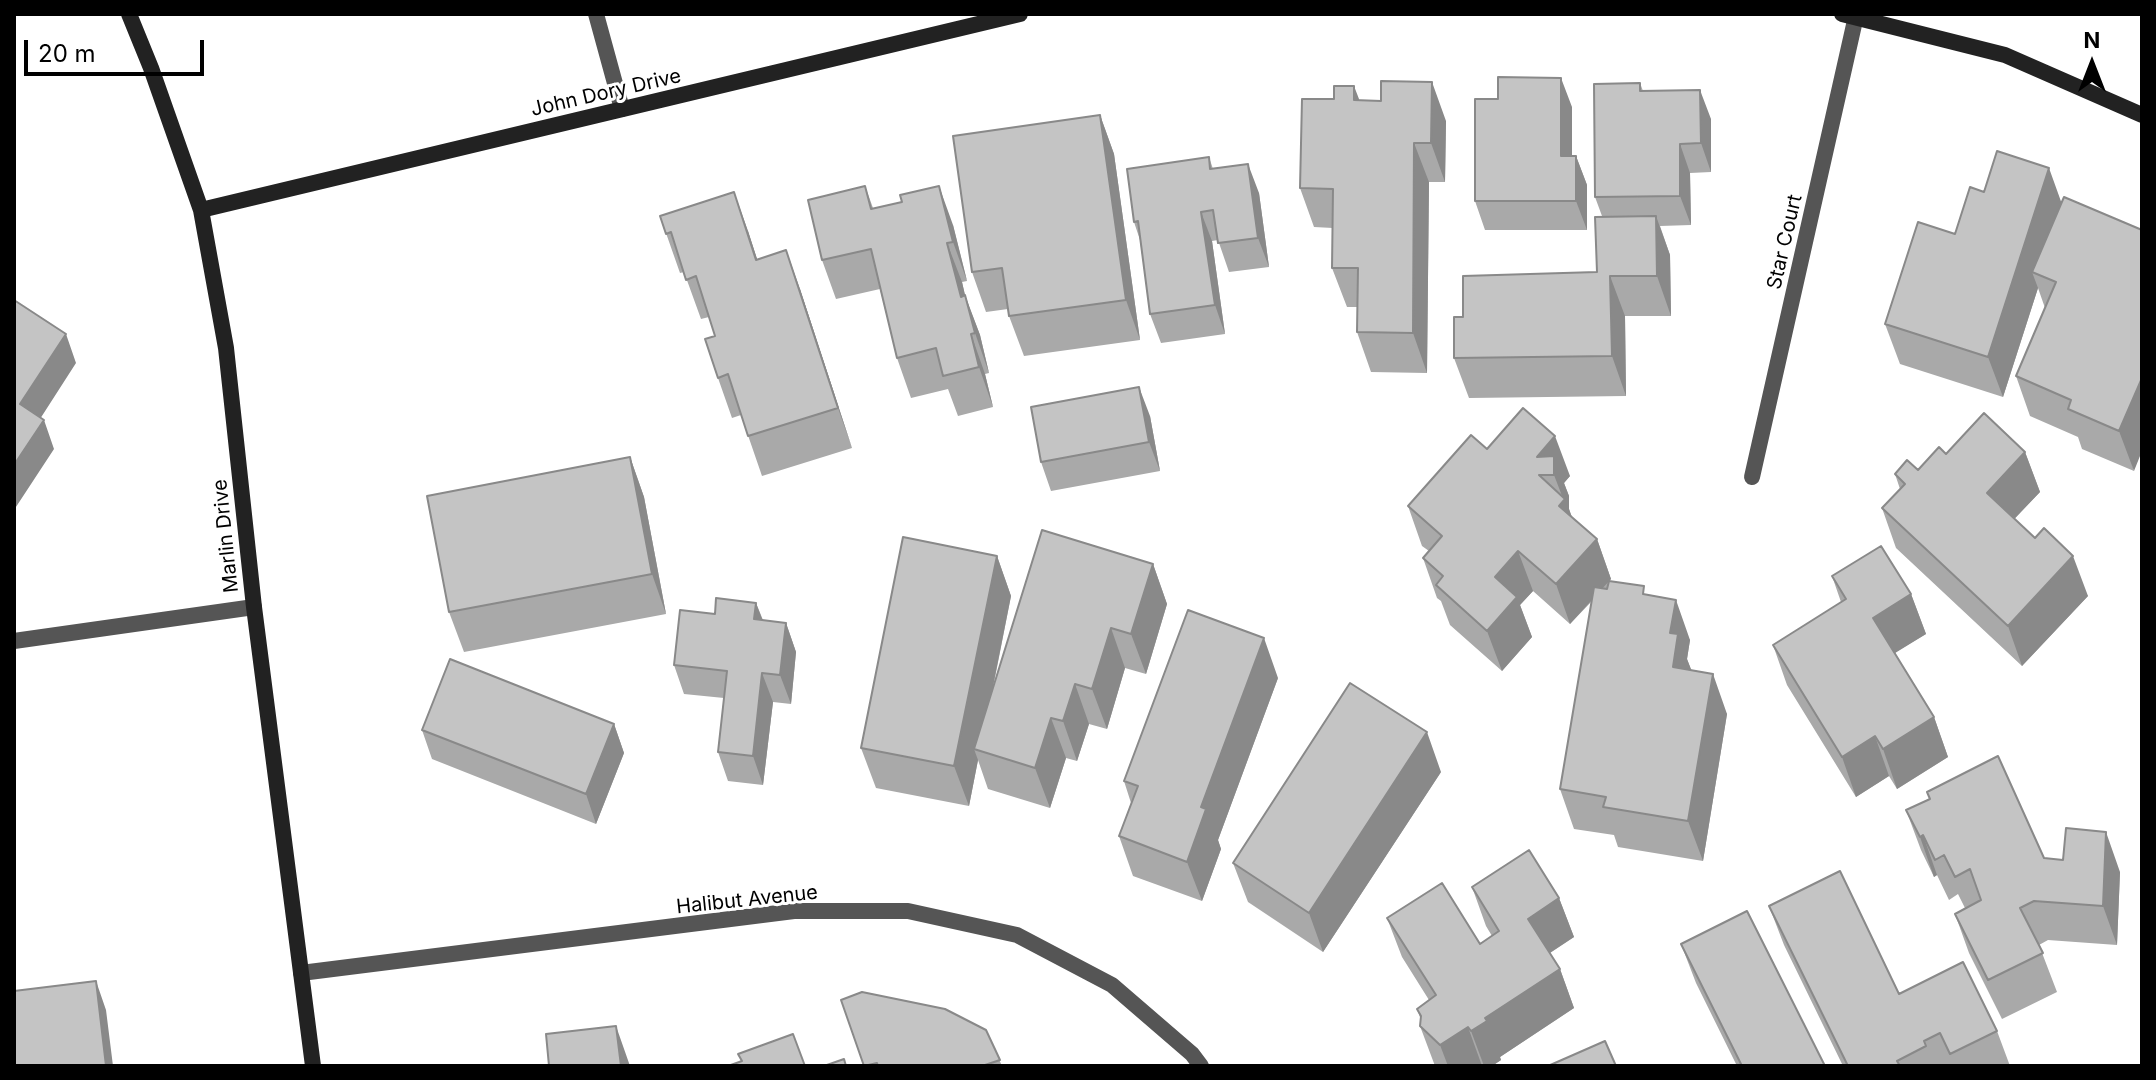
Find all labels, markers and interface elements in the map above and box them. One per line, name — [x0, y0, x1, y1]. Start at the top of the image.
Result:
scale bar — [28, 24, 208, 74]
north arrow — [2052, 24, 2132, 104]
text: N — [2084, 27, 2100, 53]
text: 20 m — [38, 39, 96, 68]
street label: John Dory Drive — [529, 64, 683, 122]
street label: Star Court — [1762, 192, 1808, 292]
street label: Marlin Drive — [208, 478, 244, 594]
street label: Halibut Avenue — [675, 881, 819, 919]

